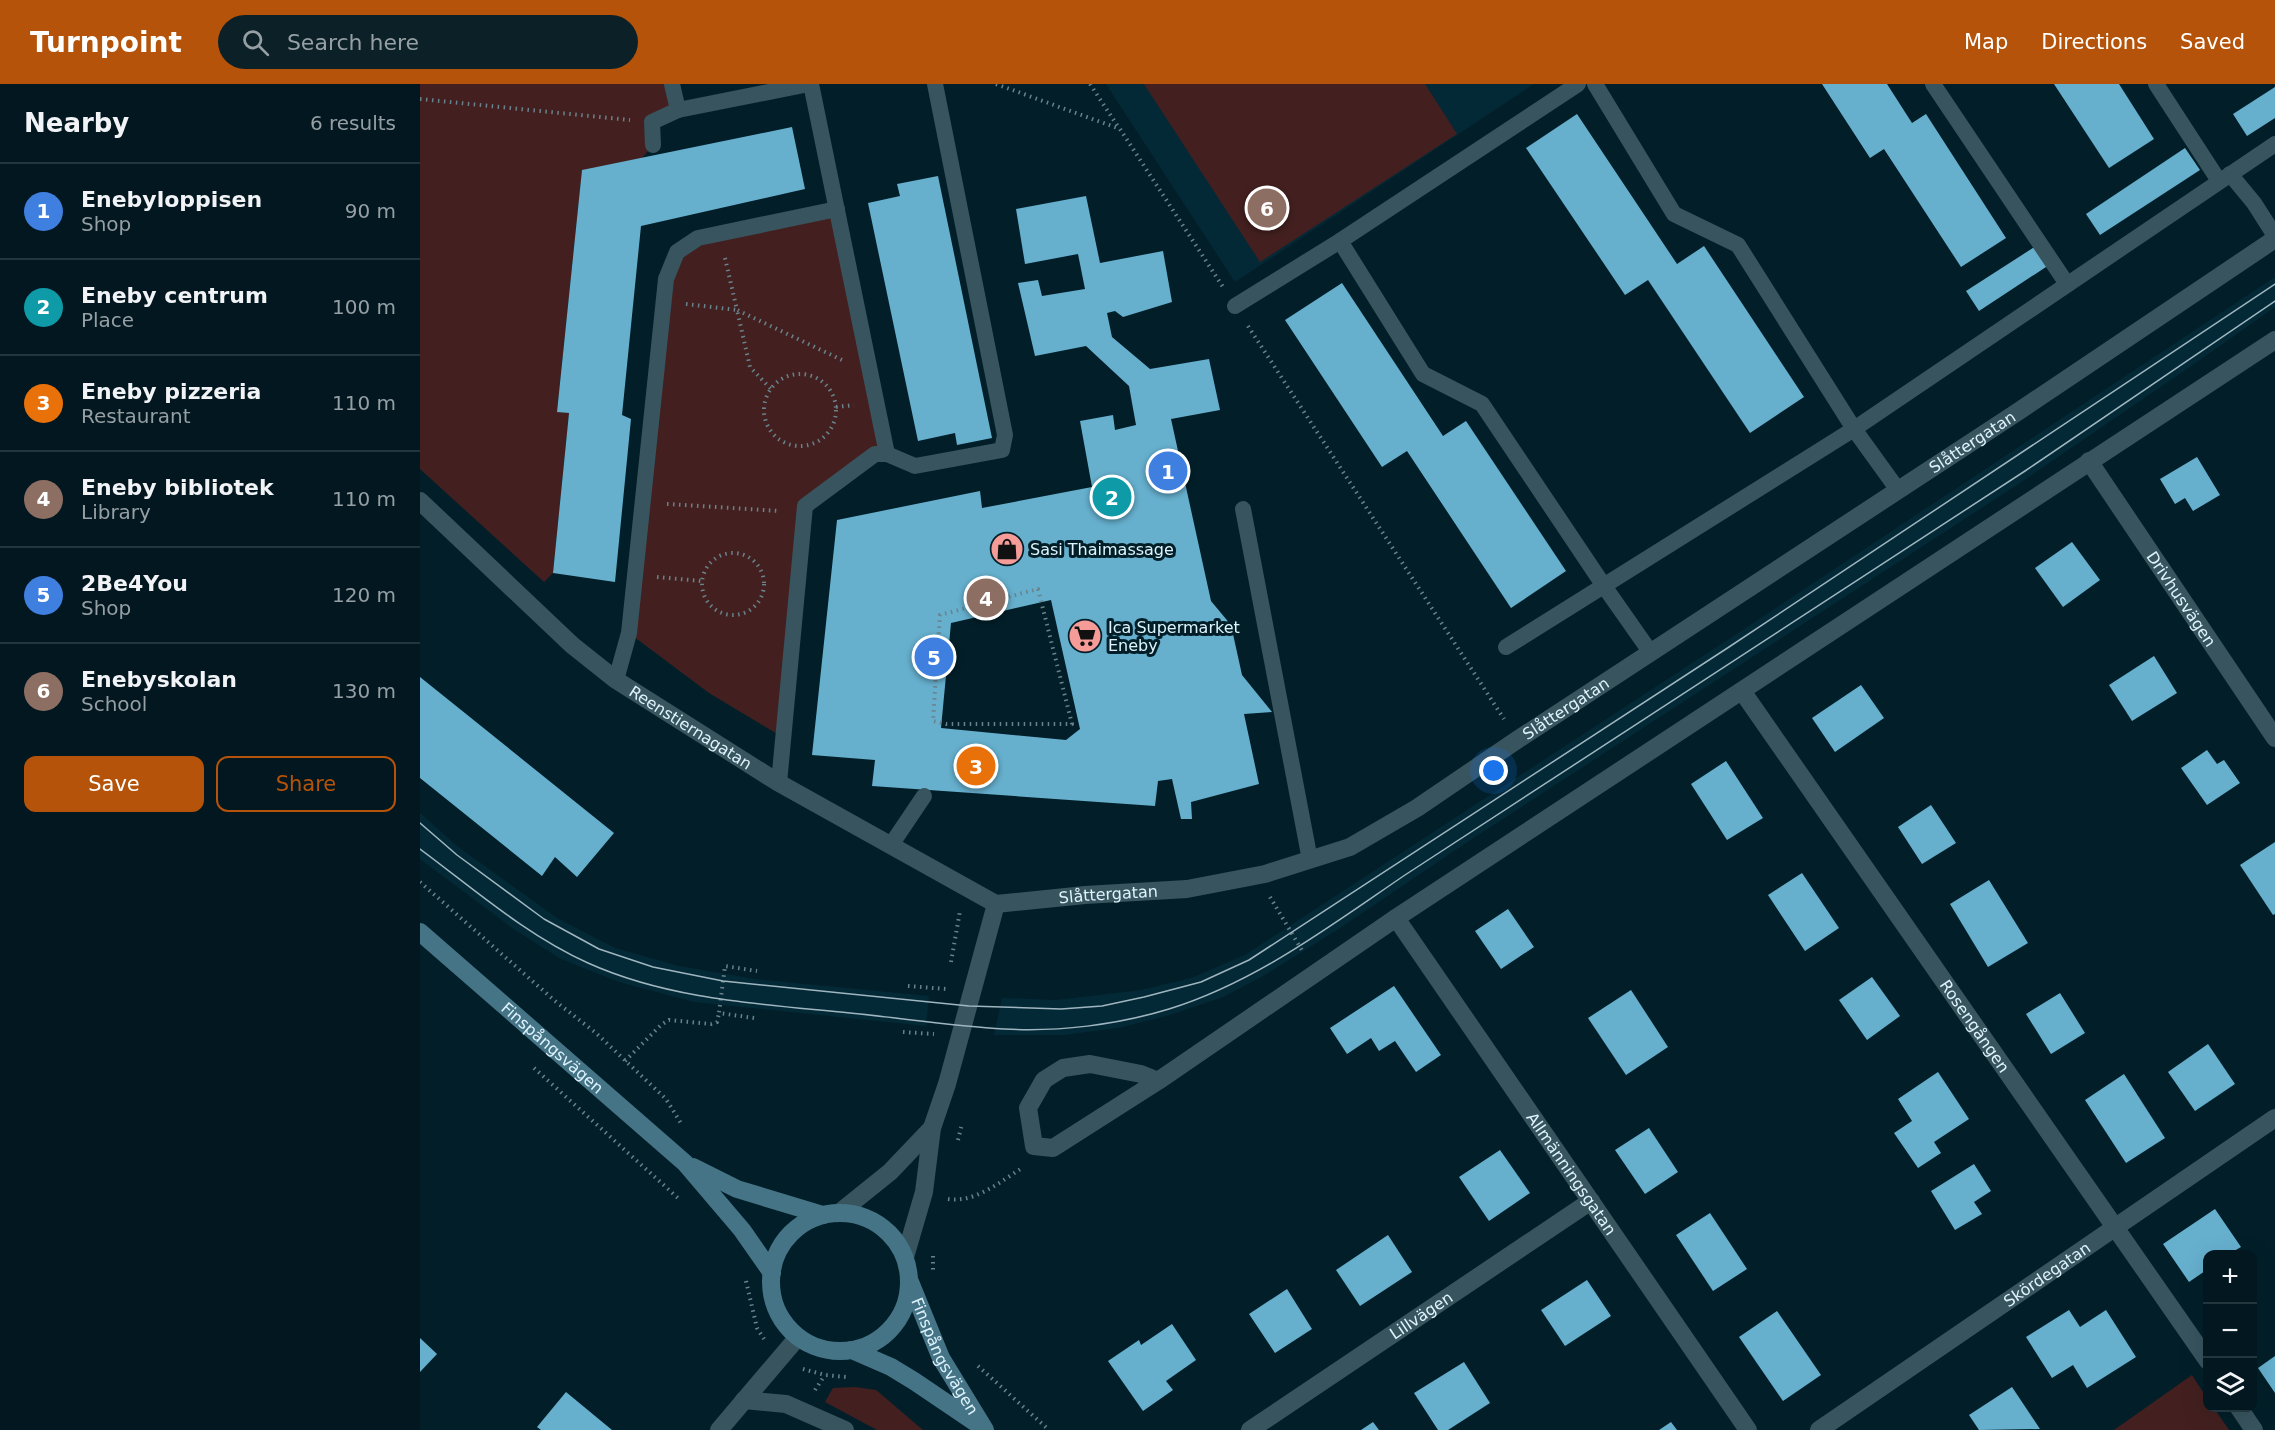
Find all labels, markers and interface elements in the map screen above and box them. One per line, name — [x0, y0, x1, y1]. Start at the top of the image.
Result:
search box — [218, 15, 638, 69]
text: Turnpoint — [30, 26, 182, 59]
icon: search — [239, 26, 272, 59]
text: Search here — [287, 30, 419, 55]
text: Map — [1964, 30, 2008, 54]
text: Directions — [2041, 30, 2147, 54]
text: Saved — [2180, 30, 2245, 54]
text: Nearby — [24, 108, 129, 138]
text: 6 results — [310, 111, 396, 135]
pin: 6 — [1248, 186, 1286, 230]
text: Enebyloppisen — [81, 187, 262, 212]
text: 1 — [37, 199, 50, 223]
text: 90 m — [345, 199, 396, 223]
text: Shop — [81, 212, 131, 236]
text: Eneby centrum — [81, 283, 268, 308]
text: 2 — [37, 295, 50, 319]
text: 100 m — [332, 295, 396, 319]
text: Place — [81, 308, 134, 332]
text: Eneby pizzeria — [81, 379, 261, 404]
text: 3 — [37, 391, 50, 415]
text: 110 m — [332, 391, 396, 415]
text: Restaurant — [81, 404, 191, 428]
street label: Slåttergatan — [1925, 407, 2019, 477]
pin: 1 — [1148, 448, 1188, 494]
pin: 2 — [1092, 474, 1132, 520]
text: Eneby bibliotek — [81, 475, 274, 500]
text: 4 — [37, 487, 50, 511]
text: 110 m — [332, 487, 396, 511]
text: Library — [81, 500, 151, 524]
shop icon: Sasi Thaimassage — [989, 531, 1025, 567]
place label: Sasi Thaimassage — [1030, 540, 1174, 559]
street label: Drivhusvägen — [2143, 547, 2220, 650]
text: 2Be4You — [81, 571, 188, 596]
pin: 4 — [966, 576, 1006, 620]
text: 5 — [37, 583, 50, 607]
text: 120 m — [332, 583, 396, 607]
text: Shop — [81, 596, 131, 620]
supermarket icon: Ica Supermarket Eneby — [1067, 618, 1103, 654]
place label: Ica Supermarket Eneby — [1108, 618, 1240, 655]
pin: 5 — [914, 634, 954, 680]
text: Enebyskolan — [81, 667, 237, 692]
street label: Slåttergatan — [1519, 673, 1612, 743]
text: 6 — [37, 679, 50, 703]
text: 130 m — [332, 679, 396, 703]
street label: Reenstiernagatan — [626, 681, 756, 773]
text: School — [81, 692, 147, 716]
pin: 3 — [956, 744, 996, 788]
button: Save — [24, 756, 204, 812]
button: Share — [216, 756, 396, 812]
your location — [1479, 756, 1508, 785]
street label: Slåttergatan — [1058, 881, 1158, 907]
street label: Rosengången — [1936, 976, 2014, 1076]
street label: Finspångsvägen — [498, 998, 608, 1097]
street label: Allmänningsgatan — [1523, 1108, 1620, 1239]
street label: Skördegatan — [2000, 1238, 2094, 1311]
map controls — [2203, 1250, 2257, 1412]
button: + — [2203, 1250, 2257, 1304]
street label: Lillvägen — [1386, 1287, 1456, 1343]
street label: Finspångsvägen — [908, 1295, 983, 1418]
button: − — [2203, 1304, 2257, 1358]
button: layers — [2203, 1358, 2257, 1412]

